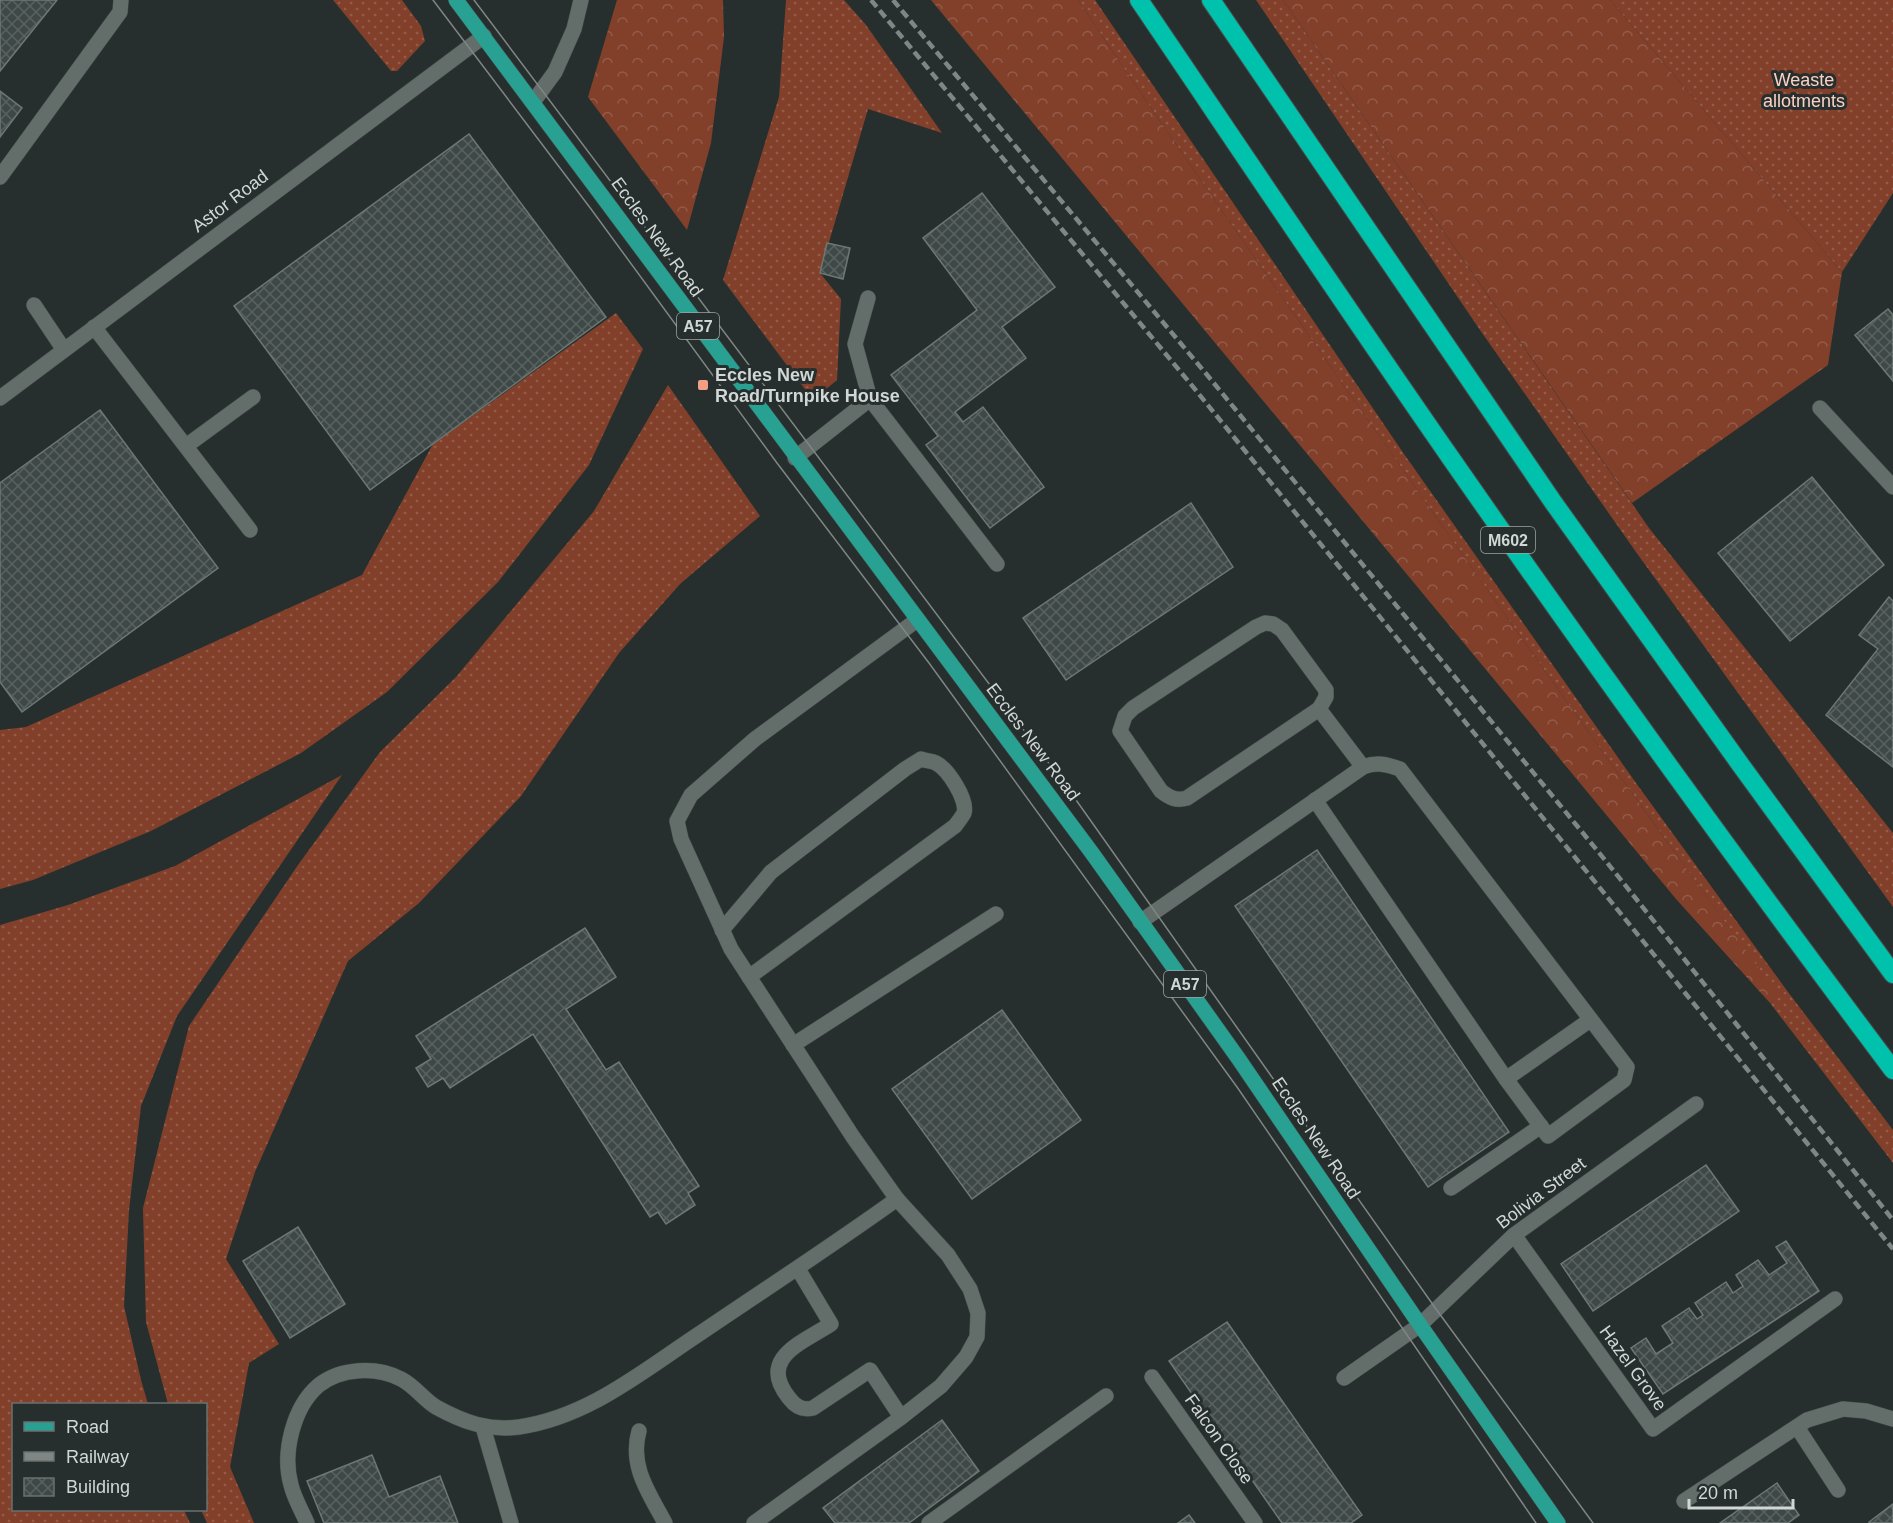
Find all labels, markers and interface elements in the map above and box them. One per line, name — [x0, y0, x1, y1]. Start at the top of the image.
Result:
park label: Weaste allotments — [1763, 70, 1845, 111]
street label: Astor Road — [188, 166, 272, 236]
street label: Eccles New Road — [607, 174, 707, 300]
road number: A57 — [677, 313, 719, 339]
place label: Eccles New Road/Turnpike House — [715, 365, 900, 406]
marker: Eccles New Road/Turnpike House — [696, 378, 710, 392]
road number: M602 — [1481, 527, 1535, 553]
street label: Eccles New Road — [982, 679, 1084, 805]
road number: A57 — [1164, 971, 1206, 997]
street label: Eccles New Road — [1268, 1074, 1364, 1202]
street label: Bolivia Street — [1493, 1153, 1589, 1233]
street label: Hazel Grove — [1596, 1322, 1670, 1414]
street label: Falcon Close — [1181, 1390, 1257, 1488]
legend — [12, 1403, 207, 1511]
text: Road — [66, 1417, 109, 1437]
text: Railway — [66, 1447, 129, 1467]
scale bar — [1689, 1472, 1792, 1510]
text: Building — [66, 1477, 130, 1497]
text: 20 m — [1698, 1483, 1738, 1503]

